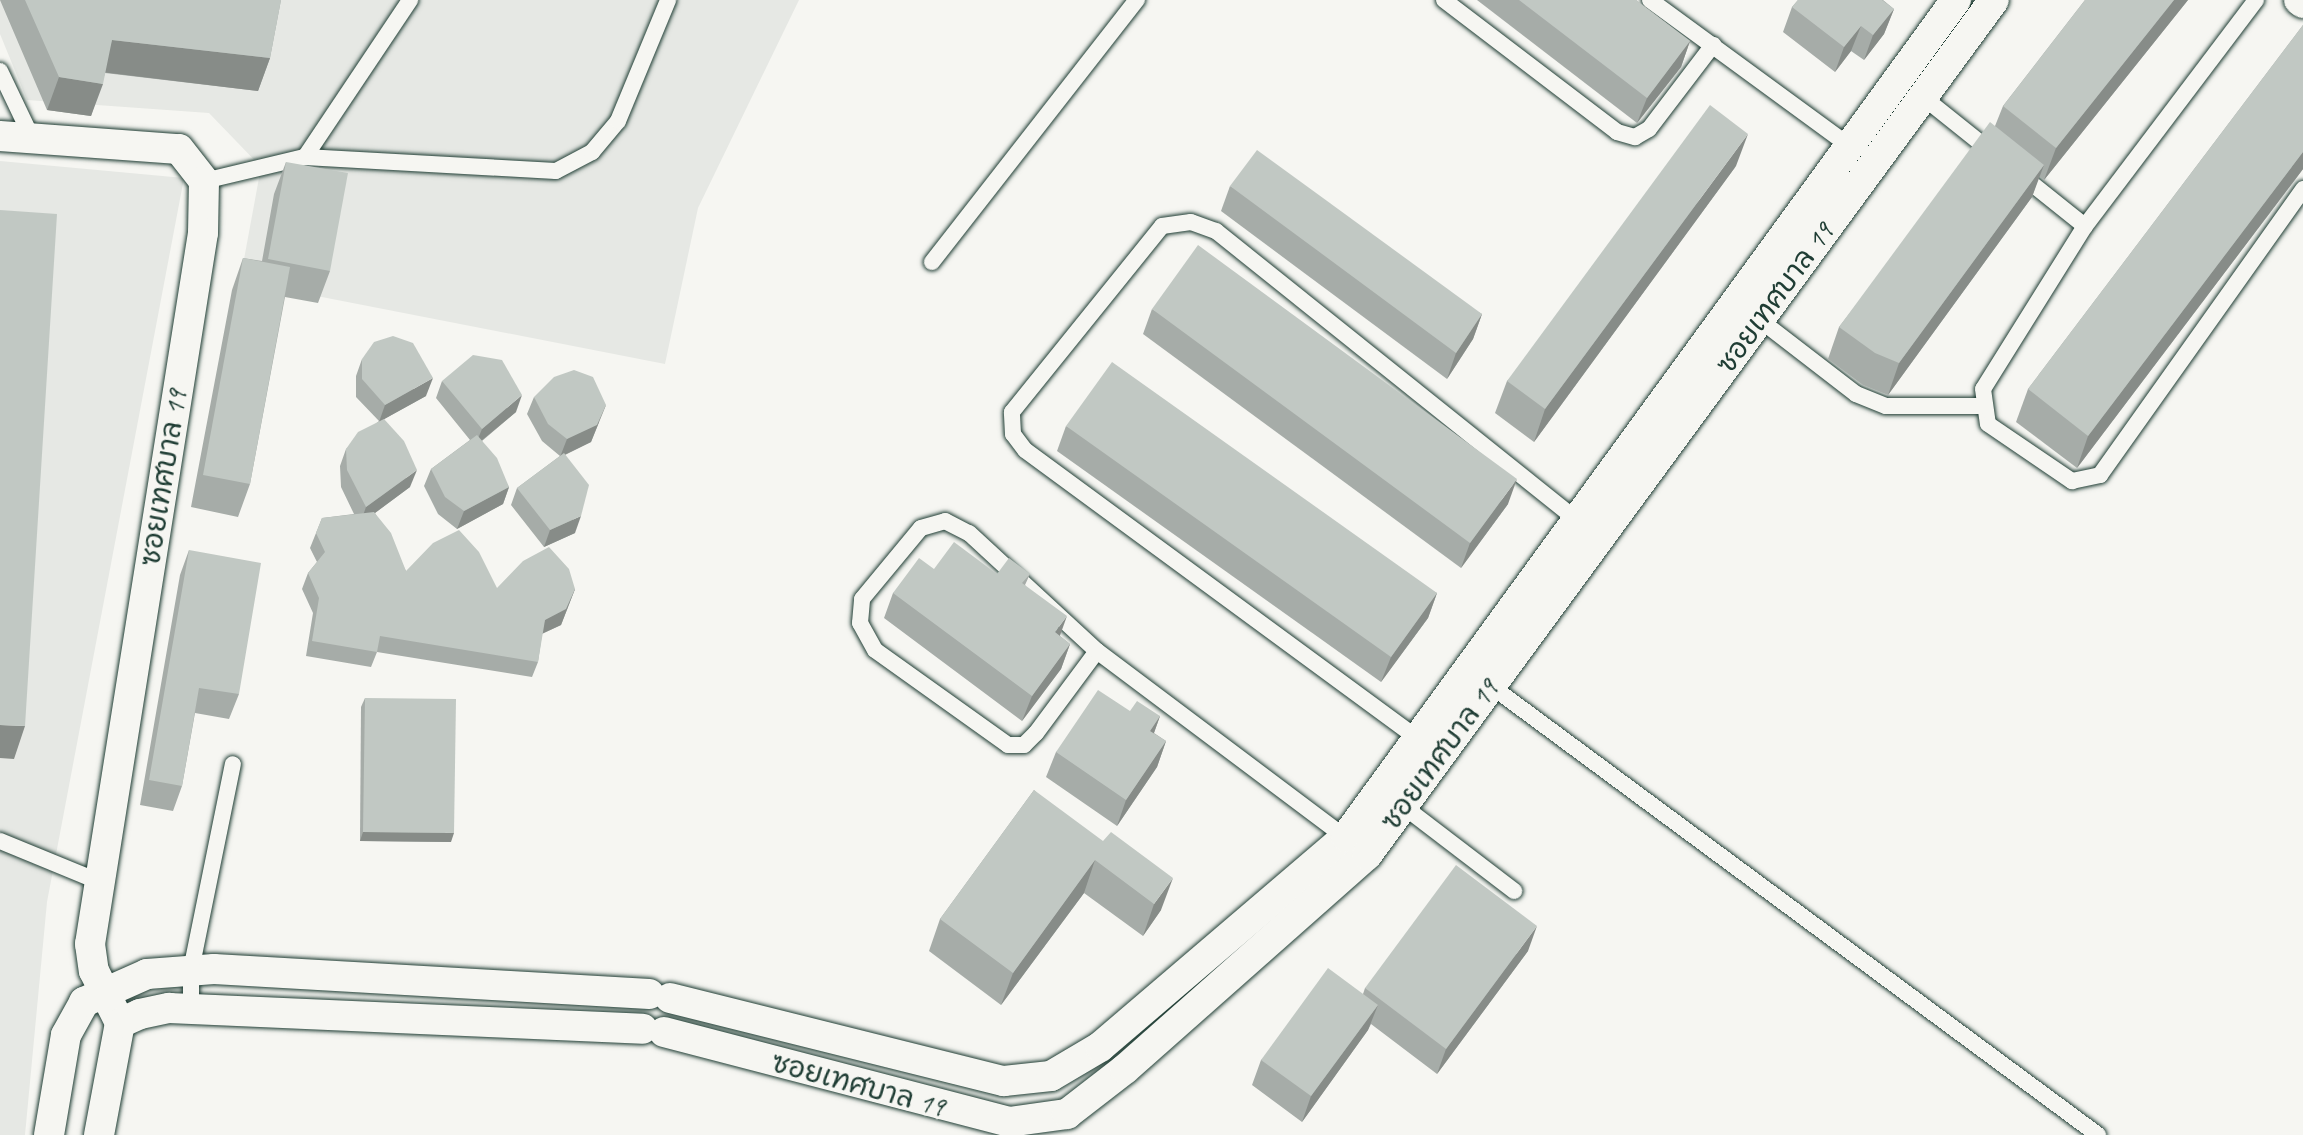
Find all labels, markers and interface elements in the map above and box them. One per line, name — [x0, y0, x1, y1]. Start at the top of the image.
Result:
street label: ซอยเทศบาล 19 — [1709, 216, 1841, 380]
street label: ซอยเทศบาล 19 — [133, 387, 195, 569]
street label: ซอยเทศบาล 19 — [1374, 673, 1506, 837]
street label: ซอยเทศบาล 19 — [768, 1046, 948, 1124]

